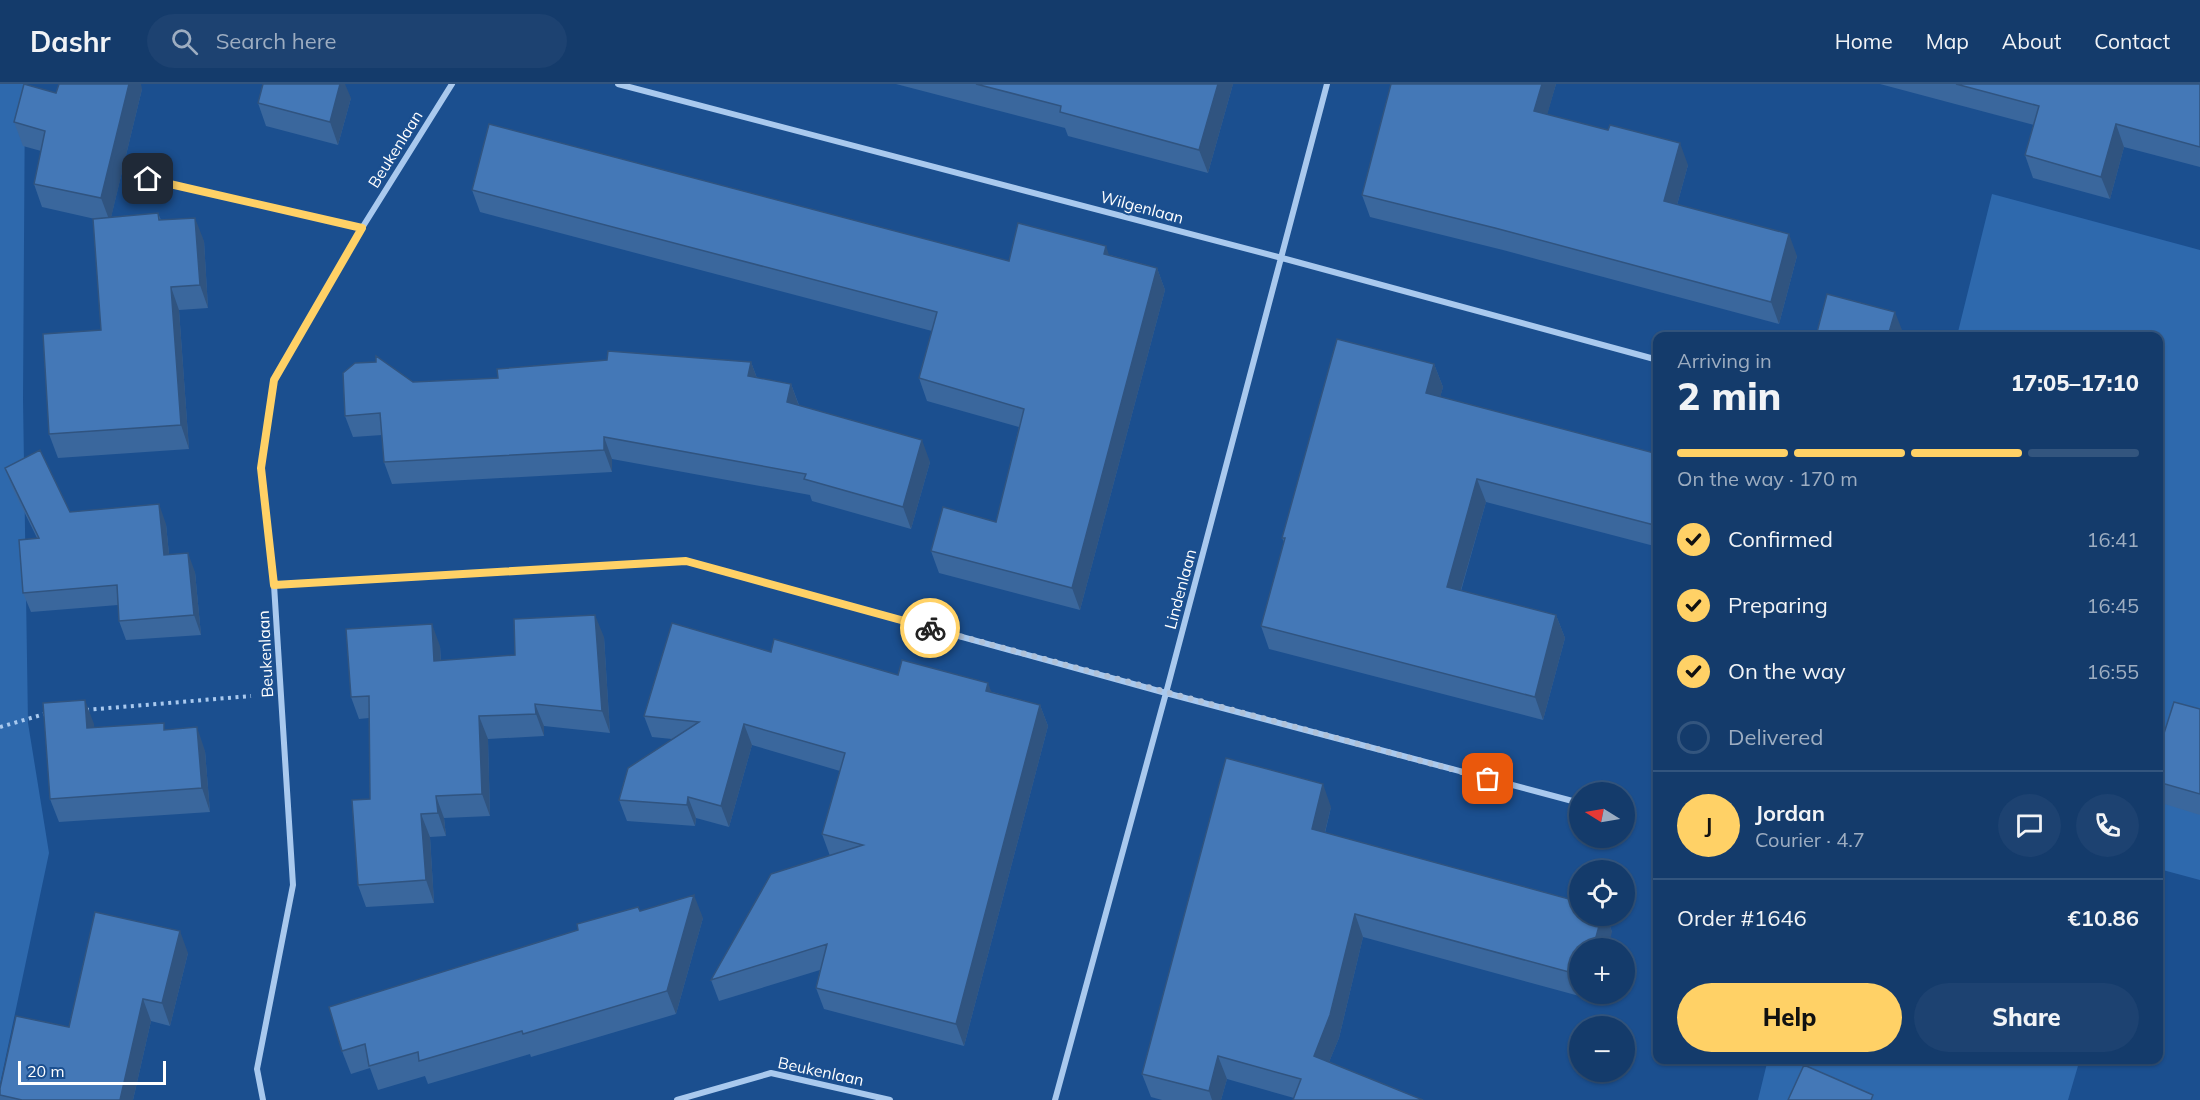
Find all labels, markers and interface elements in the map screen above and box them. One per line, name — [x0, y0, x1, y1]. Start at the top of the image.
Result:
search box — [147, 14, 567, 68]
text: Dashr — [30, 24, 111, 59]
icon: search — [168, 25, 201, 58]
text: Search here — [216, 27, 337, 55]
text: Home — [1835, 28, 1893, 54]
text: Map — [1926, 28, 1969, 54]
text: About — [2002, 28, 2061, 54]
text: Contact — [2094, 28, 2170, 54]
street label: Beukenlaan — [363, 107, 427, 191]
pin — [122, 153, 173, 204]
icon: home — [131, 162, 164, 195]
street label: Wilgenlaan — [1098, 186, 1186, 228]
text: Arriving in — [1677, 348, 1772, 373]
text: 17:05–17:10 — [2011, 369, 2139, 397]
text: 2 min — [1677, 371, 1782, 420]
text: On the way · 170 m — [1677, 466, 1858, 491]
icon: check — [1677, 523, 1710, 556]
text: Confirmed — [1728, 525, 1833, 553]
text: 16:41 — [2086, 527, 2139, 552]
street label: Lindenlaan — [1160, 547, 1200, 631]
icon: check — [1677, 589, 1710, 622]
text: Preparing — [1728, 591, 1828, 619]
text: 16:45 — [2086, 593, 2139, 618]
courier — [900, 598, 960, 658]
street label: Beukenlaan — [253, 610, 277, 698]
icon: bike — [914, 612, 947, 645]
icon: check — [1677, 655, 1710, 688]
text: On the way — [1728, 657, 1846, 685]
text: 16:55 — [2086, 659, 2139, 684]
text: Delivered — [1728, 723, 1823, 751]
pin — [1462, 753, 1513, 804]
icon: bag — [1471, 762, 1504, 795]
north arrow — [1569, 782, 1635, 848]
map controls — [1569, 782, 1635, 1082]
button: chat — [1998, 794, 2061, 857]
button: phone — [2076, 794, 2139, 857]
text: Jordan — [1755, 799, 1825, 827]
text: J — [1705, 811, 1712, 839]
text: Courier · 4.7 — [1755, 827, 1865, 852]
button: locate — [1569, 860, 1635, 926]
text: Order #1646 — [1677, 904, 1807, 932]
text: €10.86 — [2068, 904, 2139, 932]
button: + — [1569, 938, 1635, 1004]
button: Help — [1677, 983, 1902, 1052]
button: Share — [1914, 983, 2139, 1052]
button: − — [1569, 1016, 1635, 1082]
street label: Beukenlaan — [776, 1052, 866, 1090]
scale bar — [18, 1058, 166, 1086]
text: 20 m — [27, 1061, 64, 1081]

